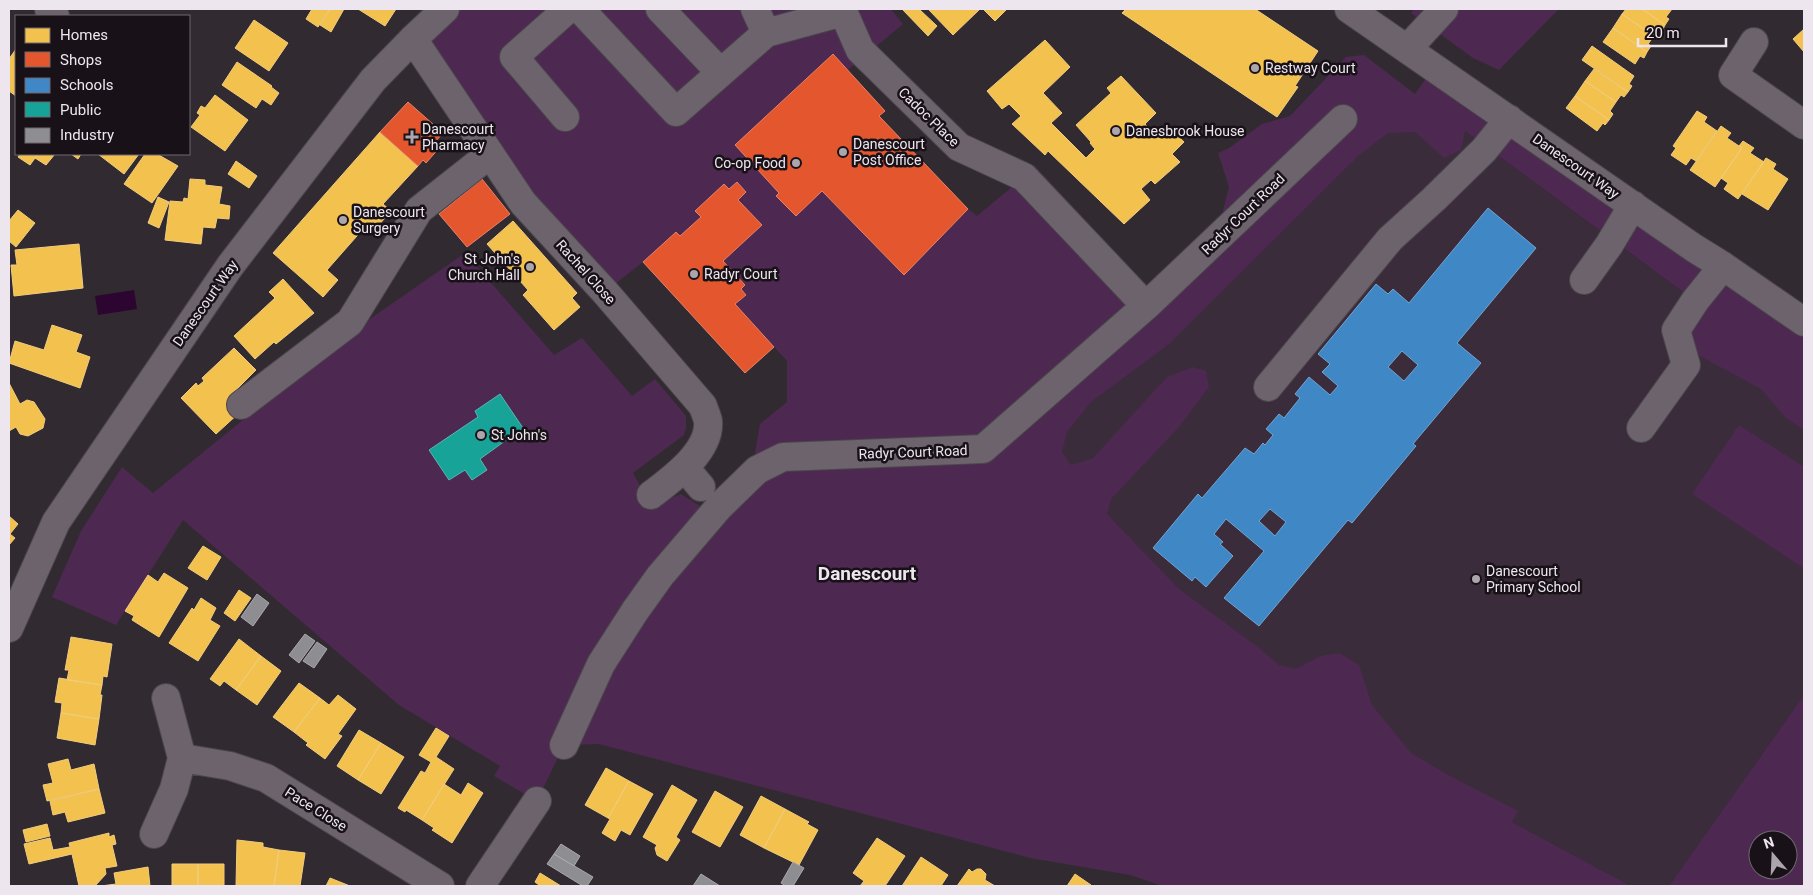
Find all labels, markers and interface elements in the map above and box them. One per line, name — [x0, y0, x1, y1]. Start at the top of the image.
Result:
legend — [15, 15, 190, 155]
scale bar — [1638, 15, 1726, 47]
text: 20 m — [1646, 24, 1680, 42]
text: Homes — [60, 26, 108, 44]
text: Shops — [60, 51, 102, 69]
place label: Restway Court — [1265, 60, 1356, 76]
marker: Restway Court — [1249, 62, 1261, 74]
text: Schools — [60, 76, 114, 94]
street label: Cadoc Place — [895, 84, 963, 150]
text: Public — [60, 101, 101, 119]
place label: Danescourt Pharmacy — [422, 121, 494, 153]
place label: Danesbrook House — [1126, 123, 1245, 139]
marker: Danesbrook House — [1110, 125, 1122, 137]
text: Industry — [60, 126, 114, 144]
street label: Danescourt Way — [1530, 130, 1623, 202]
marker: Danescourt Pharmacy — [406, 131, 418, 143]
place label: Danescourt Post Office — [853, 136, 925, 168]
marker: Danescourt Post Office — [837, 146, 849, 158]
place label: Co-op Food — [714, 155, 786, 171]
marker: Co-op Food — [790, 157, 802, 169]
street label: Radyr Court Road — [1198, 170, 1288, 258]
place label: Danescourt Surgery — [353, 204, 425, 236]
marker: Danescourt Surgery — [337, 214, 349, 226]
street label: Rachel Close — [553, 237, 619, 307]
place label: St John's Church Hall — [448, 251, 520, 283]
street label: Danescourt Way — [169, 256, 241, 349]
marker: St John's Church Hall — [524, 261, 536, 273]
place label: Radyr Court — [704, 266, 778, 282]
marker: Radyr Court — [688, 268, 700, 280]
place label: St John's — [491, 427, 547, 443]
marker: St John's — [475, 429, 487, 441]
street label: Radyr Court Road — [858, 442, 968, 462]
district label: Danescourt — [818, 562, 917, 585]
place label: Danescourt Primary School — [1486, 563, 1581, 595]
marker: Danescourt Primary School — [1470, 573, 1482, 585]
street label: Pace Close — [282, 784, 350, 834]
north arrow — [1748, 830, 1798, 880]
text: N — [1761, 834, 1776, 852]

